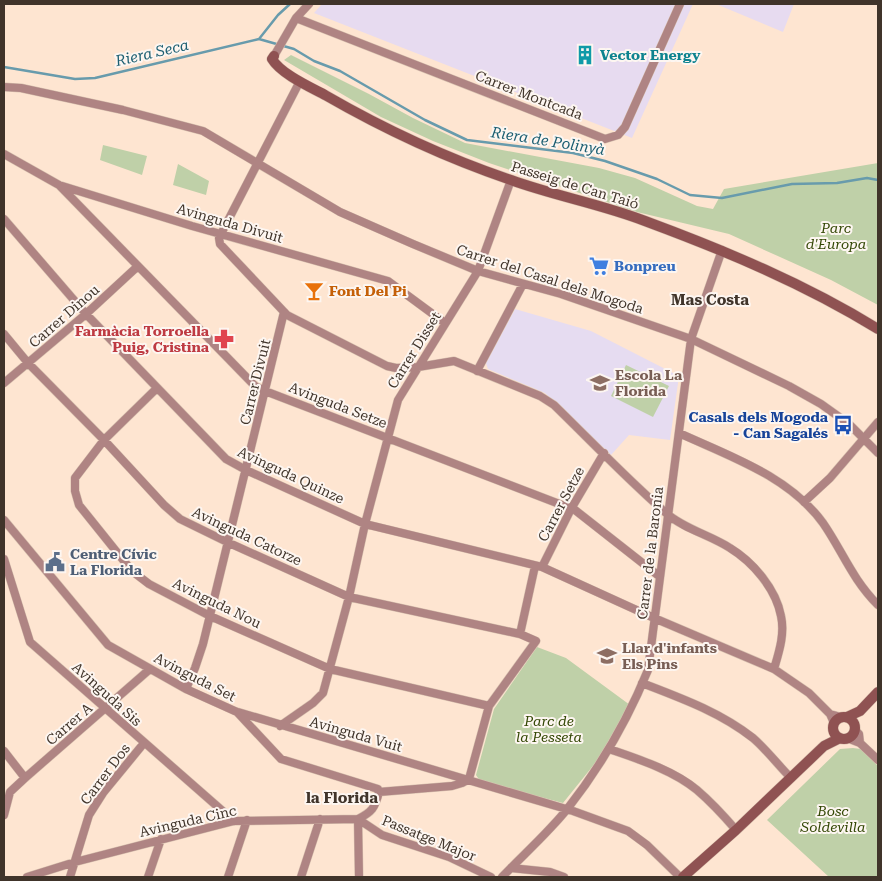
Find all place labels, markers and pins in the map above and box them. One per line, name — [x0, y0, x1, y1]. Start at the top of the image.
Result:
building icon: Vector Energy — [574, 44, 596, 66]
place label: Vector Energy — [600, 47, 701, 63]
supermarket icon: Bonpreu — [588, 255, 610, 277]
place label: Bonpreu — [614, 258, 676, 274]
bar icon: Font Del Pi — [303, 280, 325, 302]
place label: Font Del Pi — [329, 283, 407, 299]
place label: Farmàcia Torroella Puig, Cristina — [75, 323, 210, 355]
pharmacy icon: Farmàcia Torroella Puig, Cristina — [213, 328, 235, 350]
place label: Escola La Florida — [615, 367, 683, 399]
school or university icon: Escola La Florida — [589, 372, 611, 394]
place label: Casals dels Mogoda - Can Sagalés — [689, 409, 829, 441]
bus stop icon: Casals dels Mogoda - Can Sagalés — [832, 414, 854, 436]
place label: Centre Cívic La Florida — [70, 546, 157, 578]
public building icon: Centre Cívic La Florida — [44, 551, 66, 573]
place label: Llar d'infants Els Pins — [622, 640, 717, 672]
school or university icon: Llar d'infants Els Pins — [596, 645, 618, 667]

